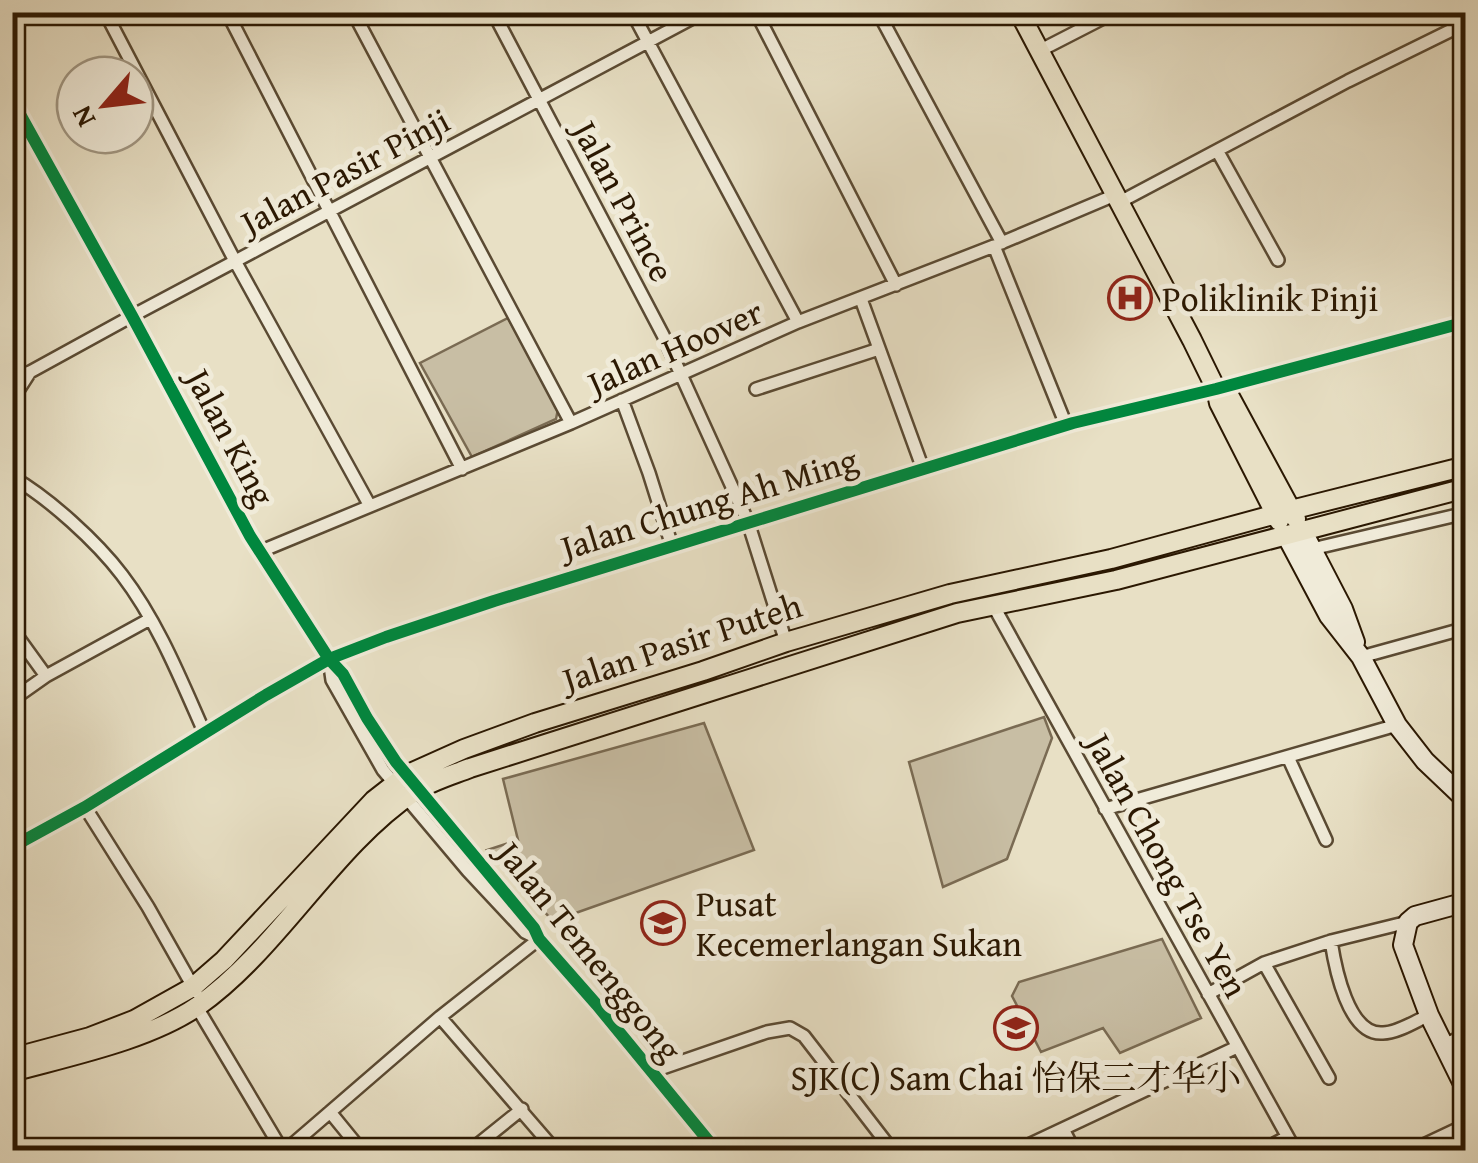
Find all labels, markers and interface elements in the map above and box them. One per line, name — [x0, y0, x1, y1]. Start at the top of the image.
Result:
north arrow — [55, 55, 155, 155]
street label: Jalan Pasir Pinji — [228, 94, 459, 249]
text: N — [60, 99, 105, 135]
street label: Jalan Prince — [558, 108, 688, 291]
place label: Poliklinik Pinji — [1162, 273, 1378, 324]
hospital icon: Poliklinik Pinji — [1107, 275, 1153, 321]
street label: Jalan Hoover — [576, 286, 771, 410]
street label: Jalan King — [172, 356, 289, 515]
street label: Jalan Chung Ah Ming — [551, 433, 864, 574]
street label: Jalan Pasir Puteh — [552, 579, 808, 706]
street label: Jalan Chong Tse Yen — [1072, 720, 1262, 1007]
street label: Jalan Temenggong — [483, 827, 695, 1073]
place label: Pusat Kecemerlangan Sukan — [696, 878, 1022, 969]
school or university icon: Pusat Kecemerlangan Sukan — [640, 900, 686, 946]
school or university icon: SJK(C) Sam Chai 怡保三才华小 — [993, 1005, 1039, 1051]
place label: SJK(C) Sam Chai 怡保三才华小 — [791, 1052, 1241, 1103]

